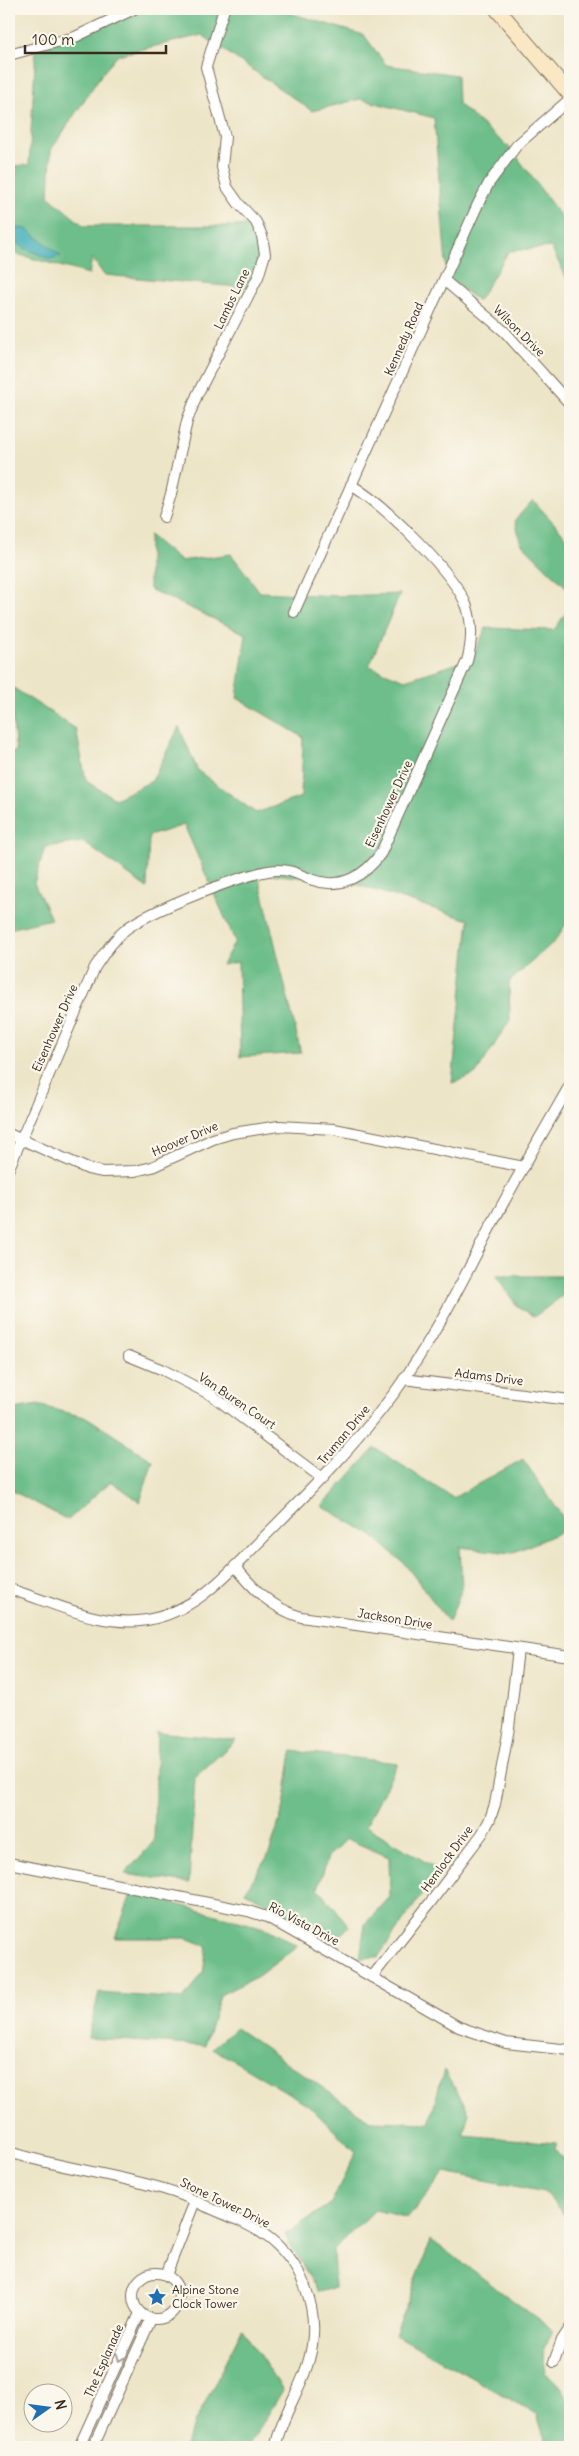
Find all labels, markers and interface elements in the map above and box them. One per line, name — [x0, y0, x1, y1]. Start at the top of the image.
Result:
scale bar — [25, 22, 166, 54]
text: 100 m — [32, 30, 74, 49]
street label: Lambs Lane — [210, 266, 253, 331]
street label: Kennedy Road — [381, 300, 426, 378]
street label: Wilson Drive — [490, 302, 548, 360]
street label: Eisenhower Drive — [362, 758, 415, 850]
street label: Eisenhower Drive — [29, 982, 81, 1074]
street label: Hoover Drive — [149, 1118, 220, 1159]
street label: Adams Drive — [454, 1365, 524, 1388]
street label: Van Buren Court — [196, 1369, 279, 1432]
street label: Truman Drive — [314, 1402, 373, 1467]
street label: Jackson Drive — [357, 1605, 434, 1632]
street label: Hemlock Drive — [417, 1823, 476, 1895]
street label: Rio Vista Drive — [266, 1899, 342, 1948]
street label: Stone Tower Drive — [178, 2174, 272, 2231]
place label: Alpine Stone Clock Tower — [172, 2282, 239, 2311]
place icon: Alpine Stone Clock Tower — [146, 2286, 168, 2308]
street label: The Esplanade — [81, 2322, 126, 2400]
one-way arrow — [115, 2353, 126, 2362]
north arrow — [22, 2384, 72, 2434]
text: N — [51, 2398, 71, 2412]

